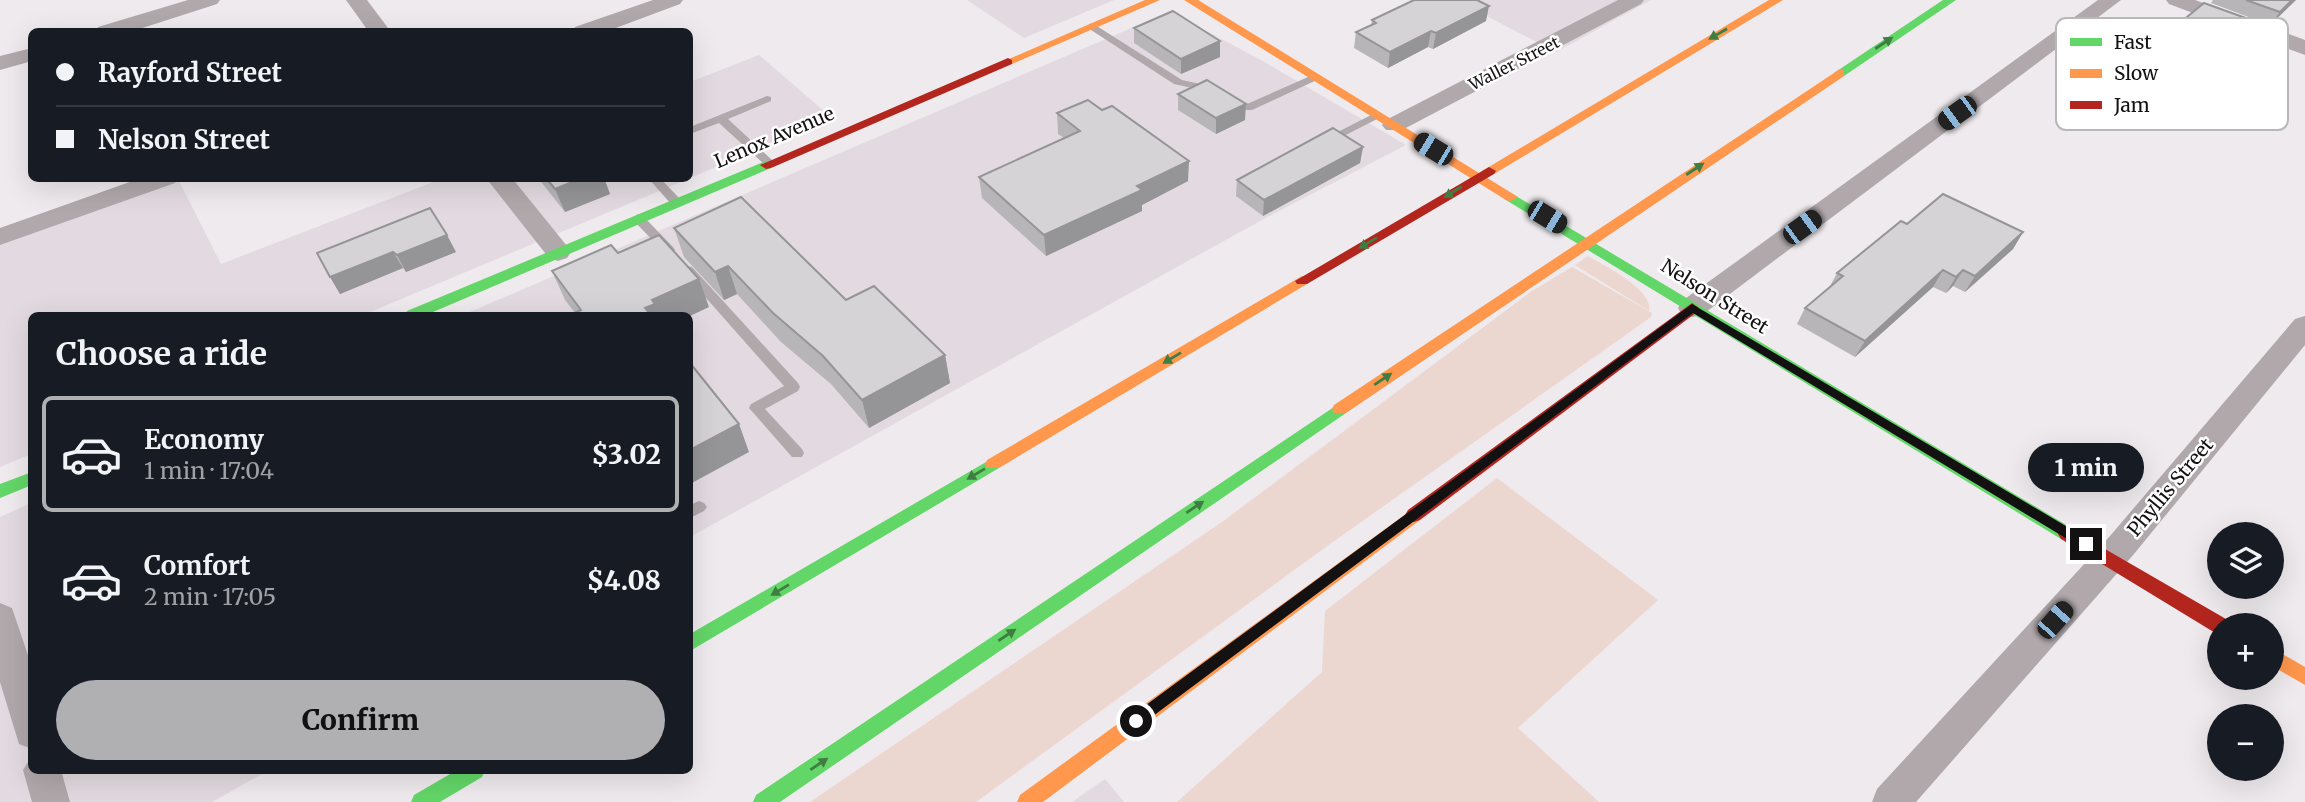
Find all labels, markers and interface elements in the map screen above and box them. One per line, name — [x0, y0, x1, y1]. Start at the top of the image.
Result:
legend — [2056, 18, 2288, 130]
one-way arrow — [1709, 28, 1728, 41]
text: Fast — [2114, 30, 2152, 54]
street label: Waller Street — [1464, 31, 1563, 95]
one-way arrow — [1875, 37, 1894, 50]
text: Rayford Street — [98, 56, 282, 89]
text: Slow — [2114, 61, 2159, 85]
car — [1934, 92, 1981, 134]
text: Jam — [2113, 93, 2150, 117]
street label: Lenox Avenue — [711, 101, 838, 173]
text: Nelson Street — [98, 123, 270, 156]
car — [1410, 129, 1457, 169]
one-way arrow — [1685, 163, 1704, 176]
one-way arrow — [1444, 185, 1463, 198]
car — [1524, 197, 1571, 237]
car — [1779, 206, 1826, 248]
one-way arrow — [1358, 237, 1377, 249]
street label: Nelson Street — [1657, 253, 1774, 339]
text: Choose a ride — [56, 334, 267, 374]
one-way arrow — [1162, 352, 1182, 364]
one-way arrow — [1374, 372, 1392, 386]
icon: car — [60, 423, 123, 486]
text: Economy — [144, 423, 264, 456]
street label: Phyllis Street — [2122, 433, 2218, 541]
text: $3.02 — [591, 438, 661, 471]
callout: 1 min — [2028, 442, 2144, 491]
text: 1 min — [2054, 453, 2118, 482]
text: 1 min · 17:04 — [144, 456, 274, 485]
one-way arrow — [967, 468, 986, 480]
one-way arrow — [1186, 500, 1204, 514]
map controls — [2207, 522, 2284, 781]
button: layers — [2207, 522, 2284, 599]
route end — [2070, 528, 2102, 560]
icon: car — [60, 549, 123, 612]
text: Comfort — [144, 549, 250, 582]
text: $4.08 — [587, 564, 661, 597]
text: 2 min · 17:05 — [144, 582, 276, 611]
one-way arrow — [771, 584, 790, 596]
car — [2034, 597, 2077, 643]
button: + — [2207, 613, 2284, 690]
one-way arrow — [998, 628, 1016, 642]
button: Confirm — [56, 680, 665, 760]
button: − — [2207, 704, 2284, 781]
route start — [1120, 705, 1152, 737]
one-way arrow — [809, 757, 829, 770]

